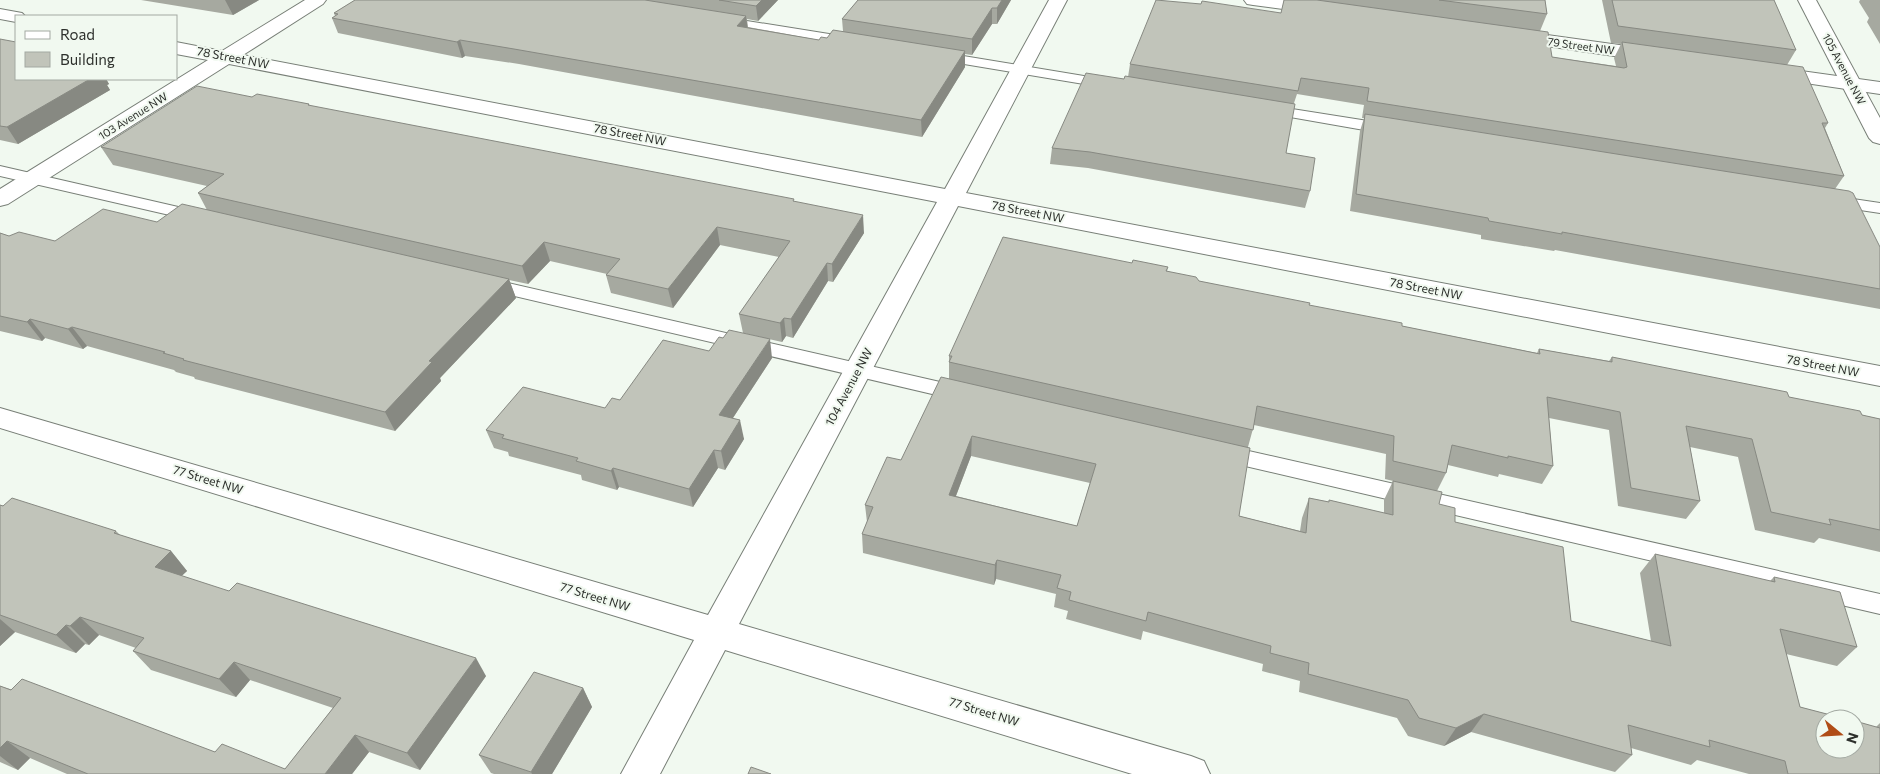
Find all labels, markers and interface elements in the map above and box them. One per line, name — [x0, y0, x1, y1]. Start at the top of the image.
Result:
legend — [15, 15, 178, 80]
text: Road — [60, 25, 95, 43]
street label: 105 Avenue NW — [1820, 31, 1869, 107]
street label: 79 Street NW — [1547, 34, 1615, 57]
street label: 78 Street NW — [196, 43, 271, 71]
text: Building — [60, 50, 115, 68]
street label: 103 Avenue NW — [96, 89, 169, 142]
street label: 78 Street NW — [593, 120, 668, 148]
street label: 78 Street NW — [991, 197, 1066, 225]
street label: 78 Street NW — [1389, 274, 1464, 302]
street label: 104 Avenue NW — [822, 345, 874, 428]
street label: 78 Street NW — [1786, 351, 1861, 379]
street label: 77 Street NW — [172, 462, 245, 496]
street label: 77 Street NW — [559, 579, 632, 613]
street label: 77 Street NW — [948, 694, 1021, 728]
north arrow — [1815, 709, 1865, 759]
text: N — [1843, 731, 1863, 746]

